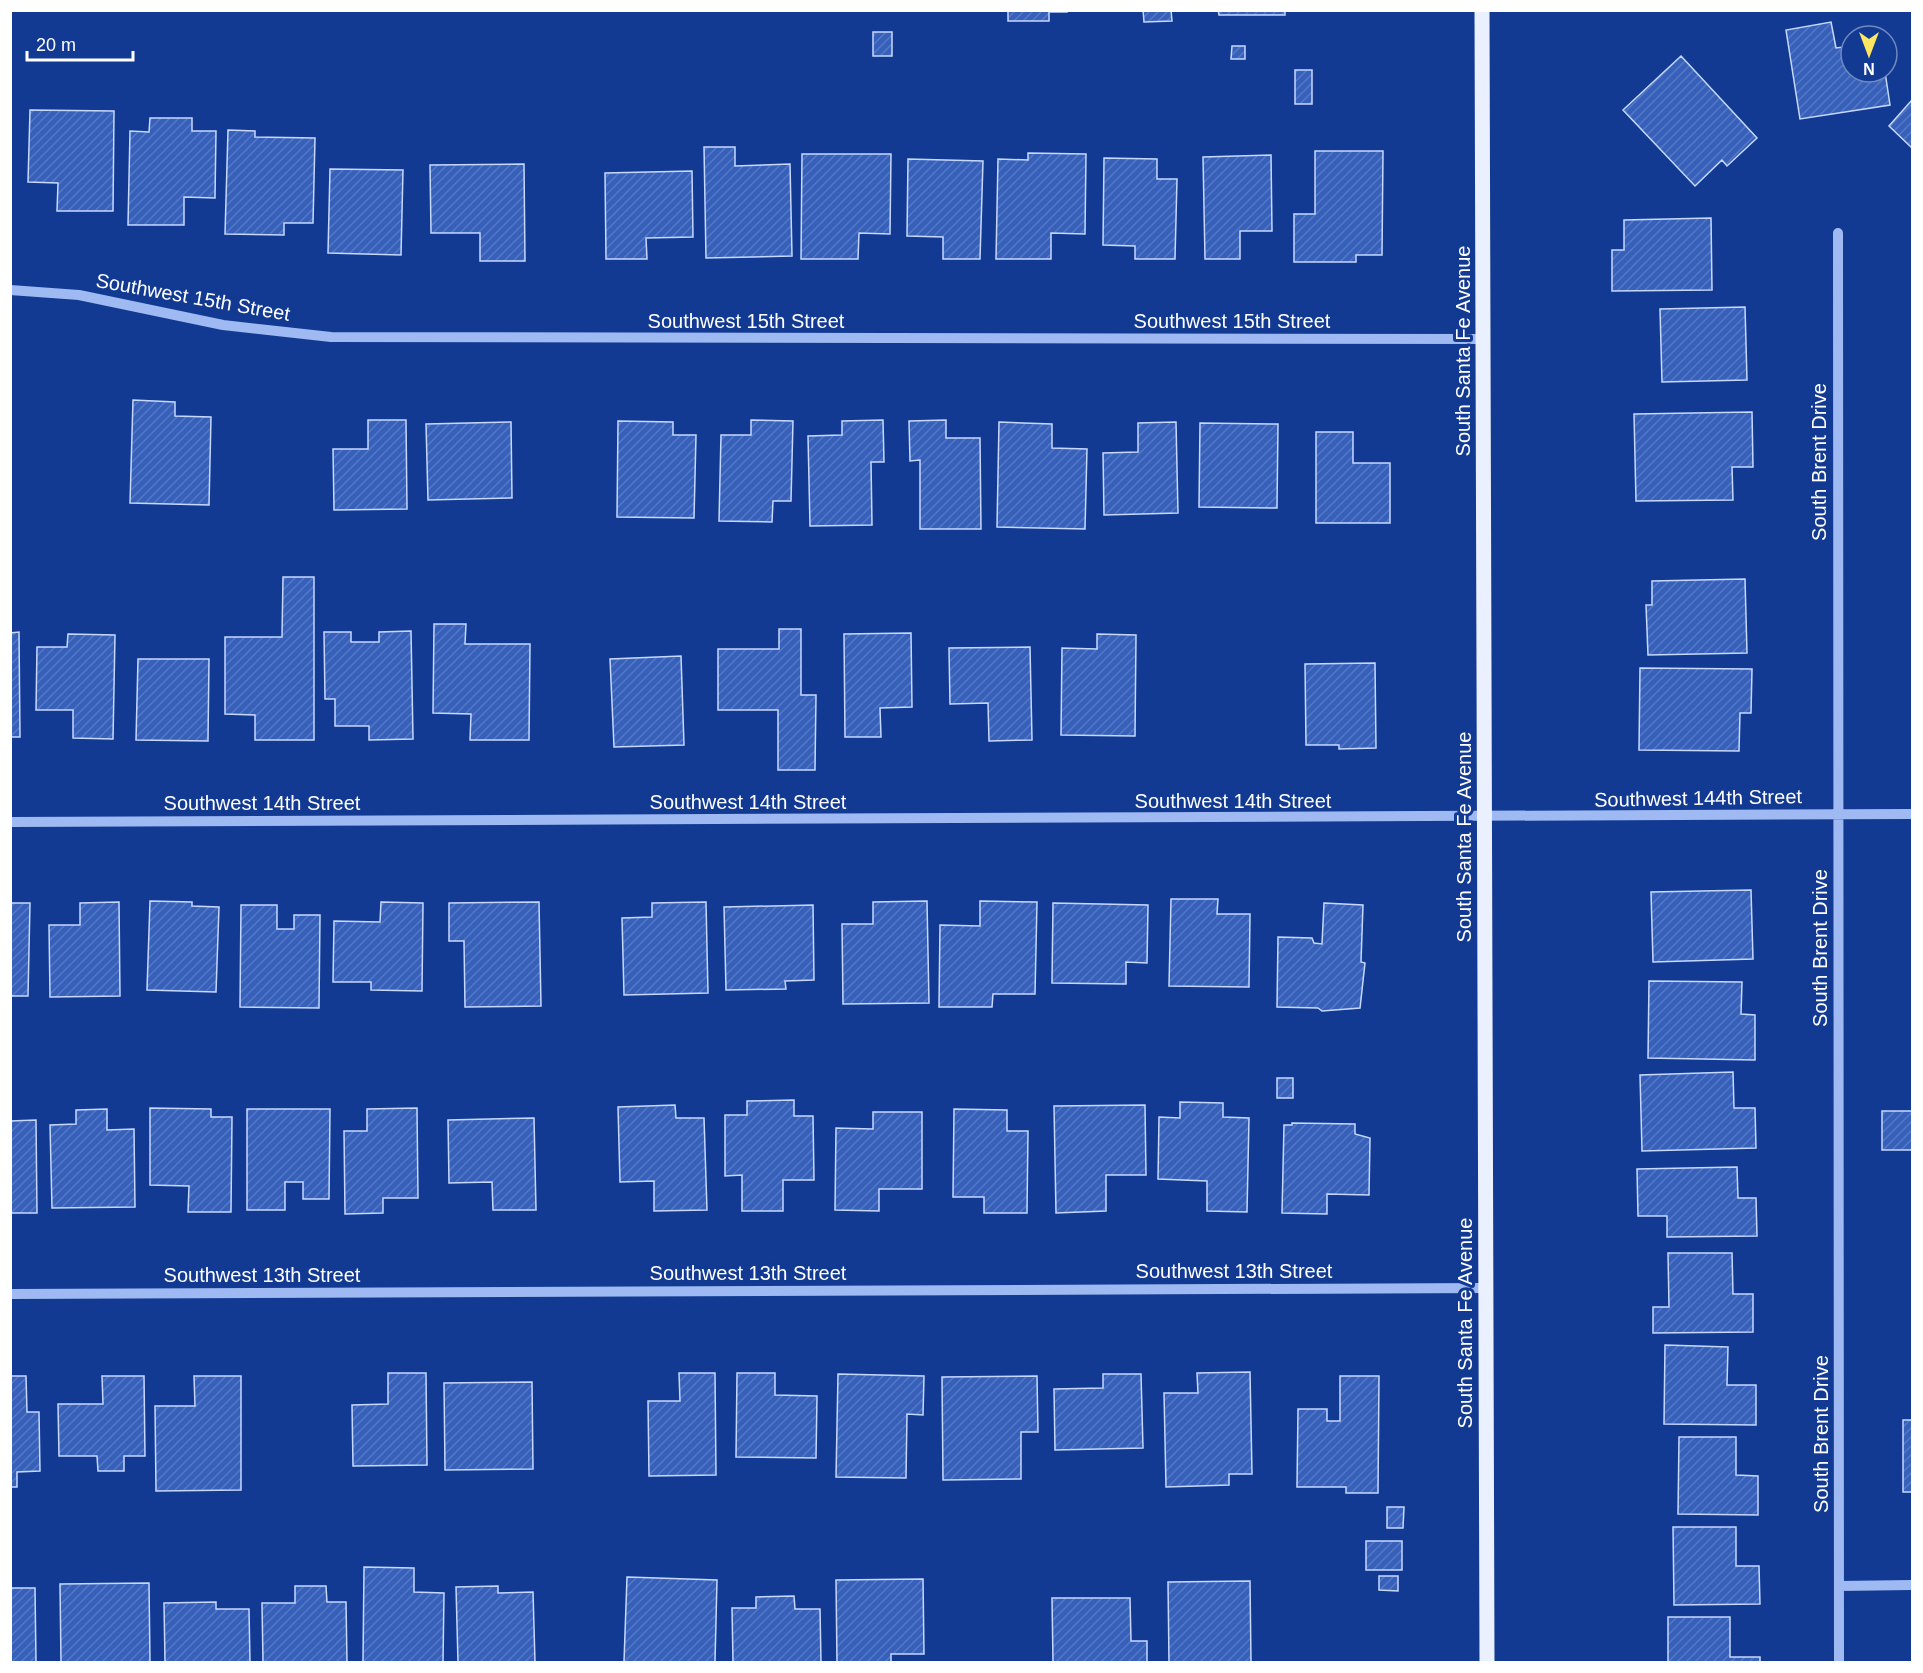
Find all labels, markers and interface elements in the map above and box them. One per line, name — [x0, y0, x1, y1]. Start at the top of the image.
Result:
scale bar — [27, 24, 134, 62]
north arrow — [1839, 24, 1899, 84]
text: 20 m — [36, 35, 76, 55]
text: N — [1863, 60, 1875, 77]
street label: South Santa Fe Avenue — [1452, 246, 1474, 456]
street label: Southwest 15th Street — [94, 269, 292, 325]
street label: Southwest 15th Street — [648, 310, 845, 332]
street label: Southwest 15th Street — [1134, 310, 1331, 332]
street label: South Brent Drive — [1808, 383, 1830, 541]
street label: South Santa Fe Avenue — [1453, 732, 1475, 942]
street label: Southwest 144th Street — [1594, 785, 1803, 811]
street label: Southwest 14th Street — [1135, 790, 1332, 812]
street label: Southwest 14th Street — [650, 791, 847, 813]
street label: Southwest 14th Street — [164, 792, 361, 814]
street label: South Brent Drive — [1809, 869, 1831, 1027]
street label: South Santa Fe Avenue — [1454, 1218, 1476, 1428]
street label: Southwest 13th Street — [1136, 1260, 1333, 1282]
street label: Southwest 13th Street — [650, 1262, 847, 1284]
street label: Southwest 13th Street — [164, 1264, 361, 1286]
street label: South Brent Drive — [1810, 1355, 1832, 1513]

